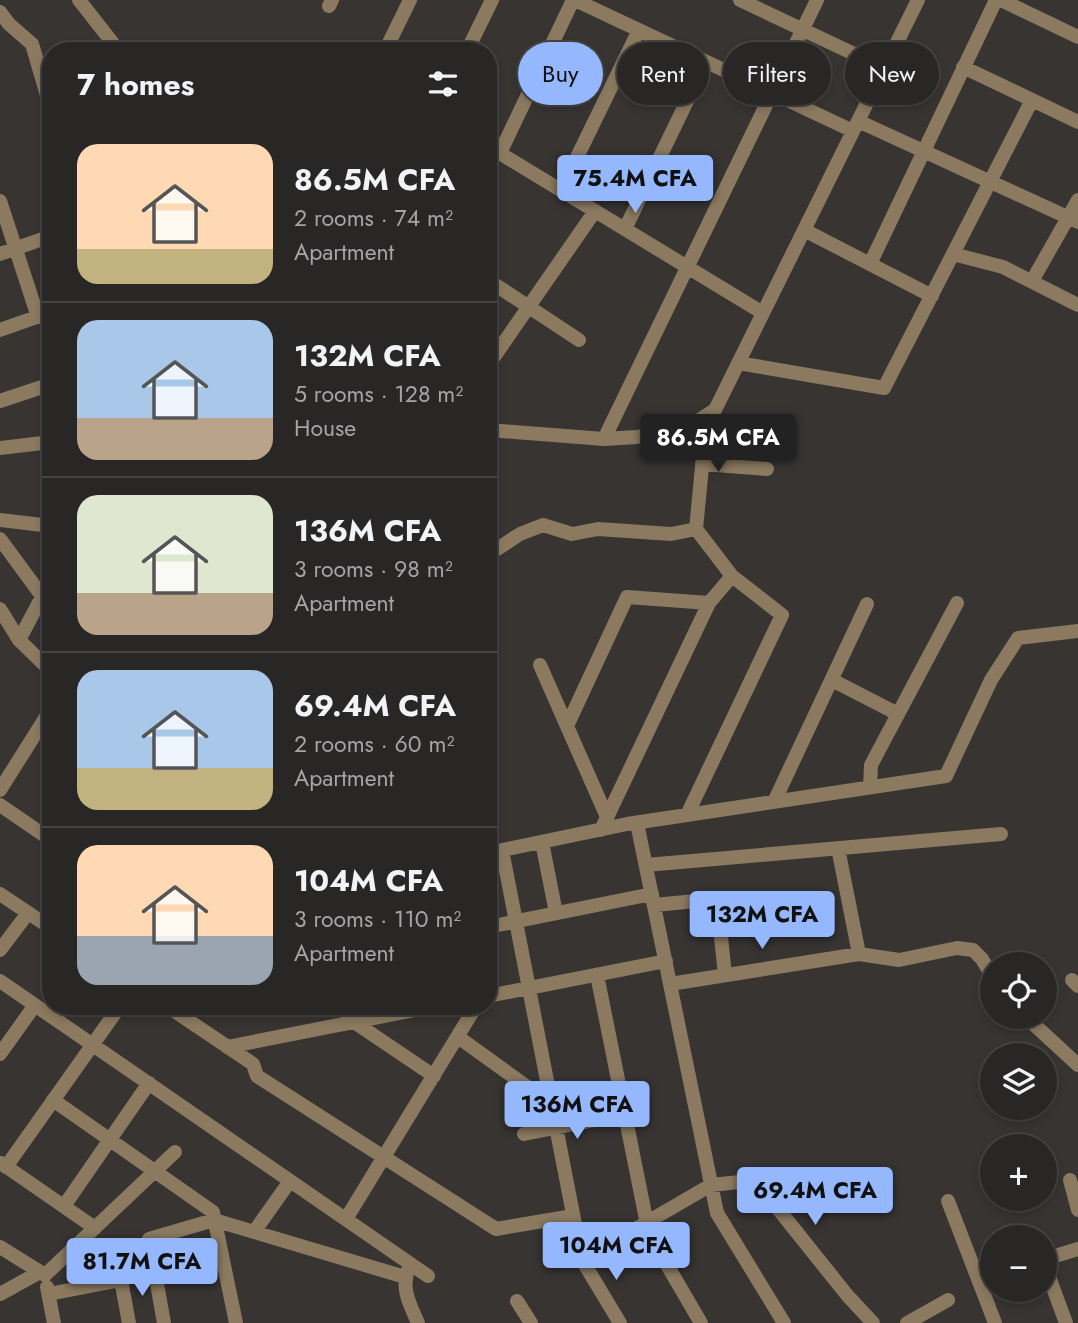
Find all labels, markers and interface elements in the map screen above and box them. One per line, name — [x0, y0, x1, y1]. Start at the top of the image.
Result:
chip: Buy — [518, 42, 603, 105]
chip: Rent — [617, 42, 709, 105]
chip: Filters — [723, 42, 831, 105]
chip: New — [845, 42, 939, 105]
text: 7 homes — [77, 63, 194, 106]
icon: filters — [424, 65, 462, 103]
pin: 75.4M CFA — [555, 156, 715, 215]
text: 86.5M CFA — [294, 158, 455, 201]
text: 75.4M CFA — [573, 161, 697, 195]
icon: home — [133, 172, 217, 256]
text: 2 rooms · 74 m² — [294, 201, 453, 235]
text: Apartment — [294, 235, 394, 269]
text: 132M CFA — [294, 334, 441, 377]
icon: home — [133, 348, 217, 432]
text: 5 rooms · 128 m² — [294, 377, 463, 411]
text: House — [294, 411, 356, 445]
pin: 86.5M CFA — [638, 414, 798, 474]
text: 86.5M CFA — [656, 420, 780, 454]
text: 136M CFA — [294, 509, 441, 552]
icon: home — [133, 523, 217, 607]
text: 3 rooms · 98 m² — [294, 552, 453, 586]
text: Apartment — [294, 586, 394, 620]
text: 69.4M CFA — [294, 684, 456, 727]
icon: home — [133, 698, 217, 782]
text: 2 rooms · 60 m² — [294, 727, 454, 761]
text: Apartment — [294, 761, 394, 795]
text: 104M CFA — [294, 859, 443, 902]
icon: home — [133, 873, 217, 957]
pin: 132M CFA — [690, 892, 834, 951]
text: 132M CFA — [706, 897, 818, 931]
text: 3 rooms · 110 m² — [294, 902, 461, 936]
text: Apartment — [294, 936, 394, 970]
map controls — [980, 952, 1057, 1302]
button: locate — [980, 952, 1057, 1029]
button: layers — [980, 1043, 1057, 1120]
pin: 136M CFA — [505, 1082, 649, 1141]
text: 136M CFA — [521, 1087, 633, 1121]
button: + — [980, 1134, 1057, 1211]
pin: 69.4M CFA — [735, 1168, 895, 1227]
text: 69.4M CFA — [753, 1173, 877, 1207]
pin: 104M CFA — [544, 1222, 688, 1282]
button: − — [980, 1225, 1057, 1302]
text: 104M CFA — [559, 1228, 673, 1262]
pin: 81.7M CFA — [62, 1238, 222, 1298]
text: 81.7M CFA — [83, 1244, 201, 1278]

